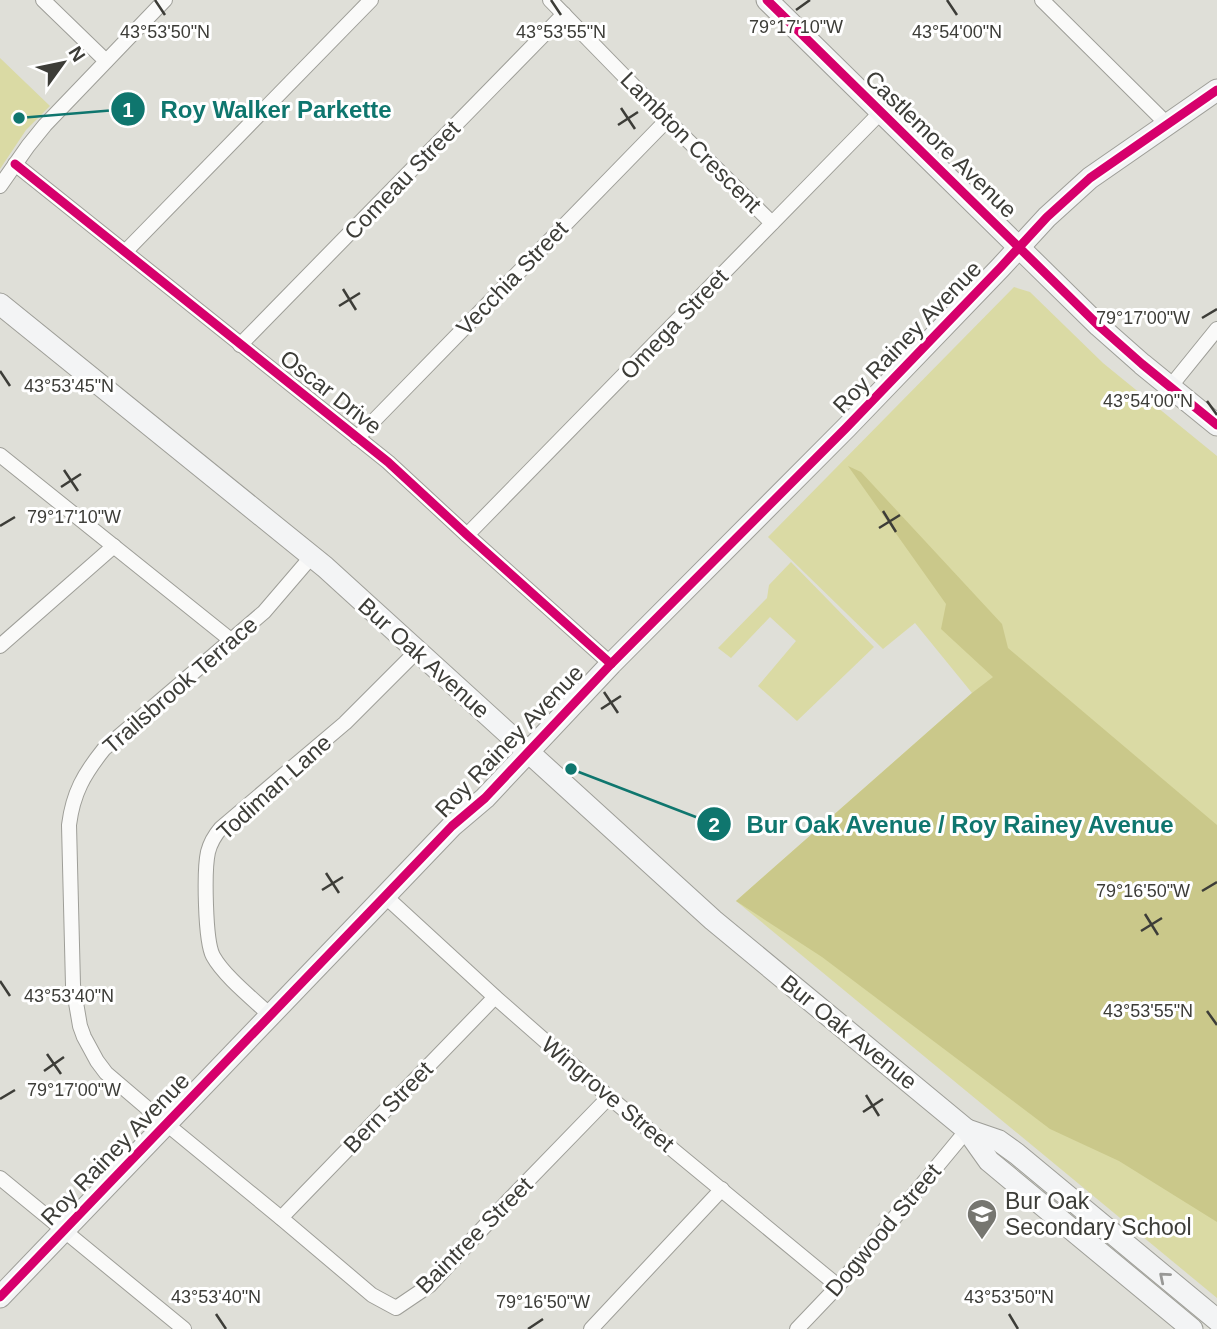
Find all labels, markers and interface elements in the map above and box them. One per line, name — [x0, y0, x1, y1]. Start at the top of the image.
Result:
text: 79°17'10"W — [749, 17, 843, 37]
text: 43°53'50"N — [120, 22, 210, 42]
text: 43°53'55"N — [516, 22, 606, 42]
text: 43°54'00"N — [912, 22, 1002, 42]
north arrow — [28, 28, 98, 98]
text: N — [64, 43, 89, 65]
street label: Castlemore Avenue — [860, 65, 1022, 223]
street label: Lambton Crescent — [615, 66, 767, 218]
callout: Roy Walker Parkette — [111, 87, 405, 132]
text: Roy Walker Parkette — [160, 96, 392, 123]
text: 1 — [122, 98, 134, 121]
street label: Comeau Street — [339, 115, 465, 245]
street label: Vecchia Street — [451, 215, 573, 340]
street label: Roy Rainey Avenue — [828, 255, 986, 419]
street label: Omega Street — [615, 263, 734, 385]
text: 79°17'00"W — [1096, 308, 1190, 328]
street label: Oscar Drive — [275, 344, 387, 440]
text: 43°53'45"N — [24, 376, 114, 396]
text: 43°54'00"N — [1103, 391, 1193, 411]
text: 79°17'10"W — [27, 507, 121, 527]
street label: Bur Oak Avenue — [353, 592, 495, 724]
street label: Trailsbrook Terrace — [98, 611, 262, 759]
street label: Roy Rainey Avenue — [430, 659, 588, 823]
street label: Todiman Lane — [212, 729, 336, 845]
callout: Bur Oak Avenue / Roy Rainey Avenue — [696, 802, 1188, 847]
text: Bur Oak Avenue / Roy Rainey Avenue — [746, 811, 1174, 838]
text: 2 — [708, 813, 720, 836]
text: 79°16'50"W — [1096, 881, 1190, 901]
street label: Bur Oak Avenue — [776, 969, 922, 1095]
text: 43°53'40"N — [24, 986, 114, 1006]
text: 43°53'55"N — [1103, 1001, 1193, 1021]
street label: Wingrove Street — [536, 1031, 680, 1157]
street label: Bern Street — [338, 1056, 438, 1158]
street label: Roy Rainey Avenue — [36, 1067, 194, 1231]
text: 79°17'00"W — [27, 1080, 121, 1100]
street label: Dogwood Street — [820, 1158, 946, 1302]
street label: Baintree Street — [411, 1171, 538, 1298]
place label: Bur Oak Secondary School — [1005, 1188, 1192, 1240]
school or university icon: Bur Oak Secondary School — [965, 1197, 999, 1241]
one-way arrow — [1160, 1272, 1172, 1285]
text: 43°53'40"N — [171, 1287, 261, 1307]
text: 43°53'50"N — [964, 1287, 1054, 1307]
text: 79°16'50"W — [496, 1292, 590, 1312]

